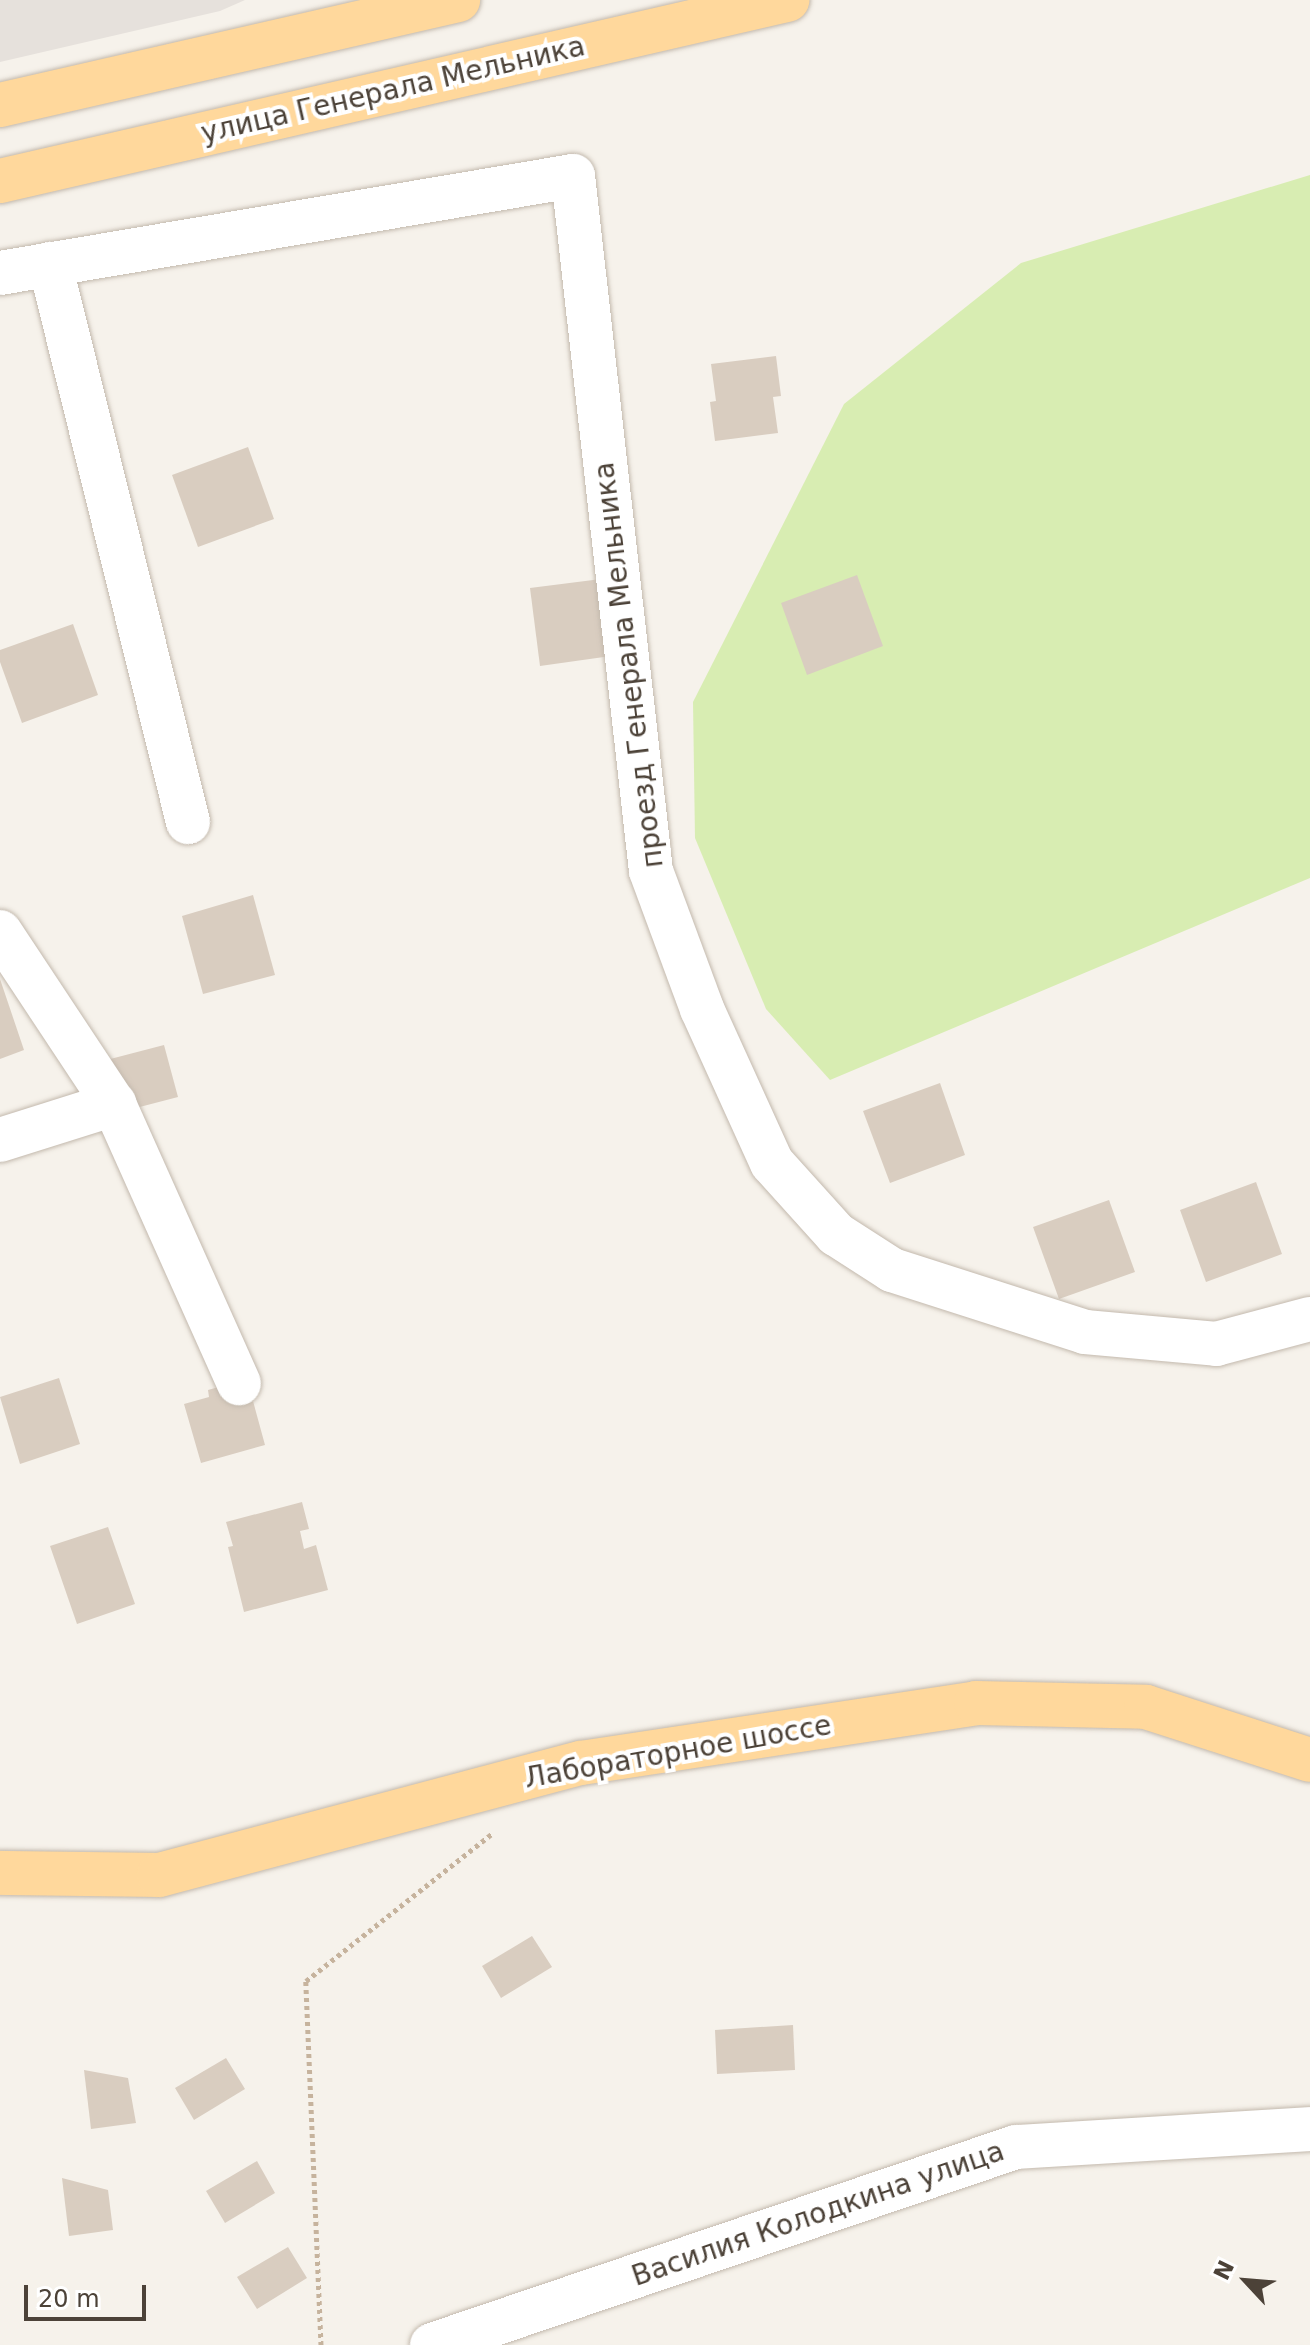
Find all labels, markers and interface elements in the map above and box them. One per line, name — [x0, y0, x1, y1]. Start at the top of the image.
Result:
street label: улица Генерала Мельника — [198, 29, 588, 151]
street label: проезд Генерала Мельника — [587, 460, 671, 870]
street label: Лабораторное шоссе — [522, 1708, 834, 1796]
street label: Василия Колодкина улица — [627, 2134, 1009, 2294]
north arrow — [1206, 2241, 1286, 2321]
text: N — [1209, 2257, 1239, 2284]
scale bar — [28, 2269, 150, 2319]
text: 20 m — [38, 2285, 100, 2313]

